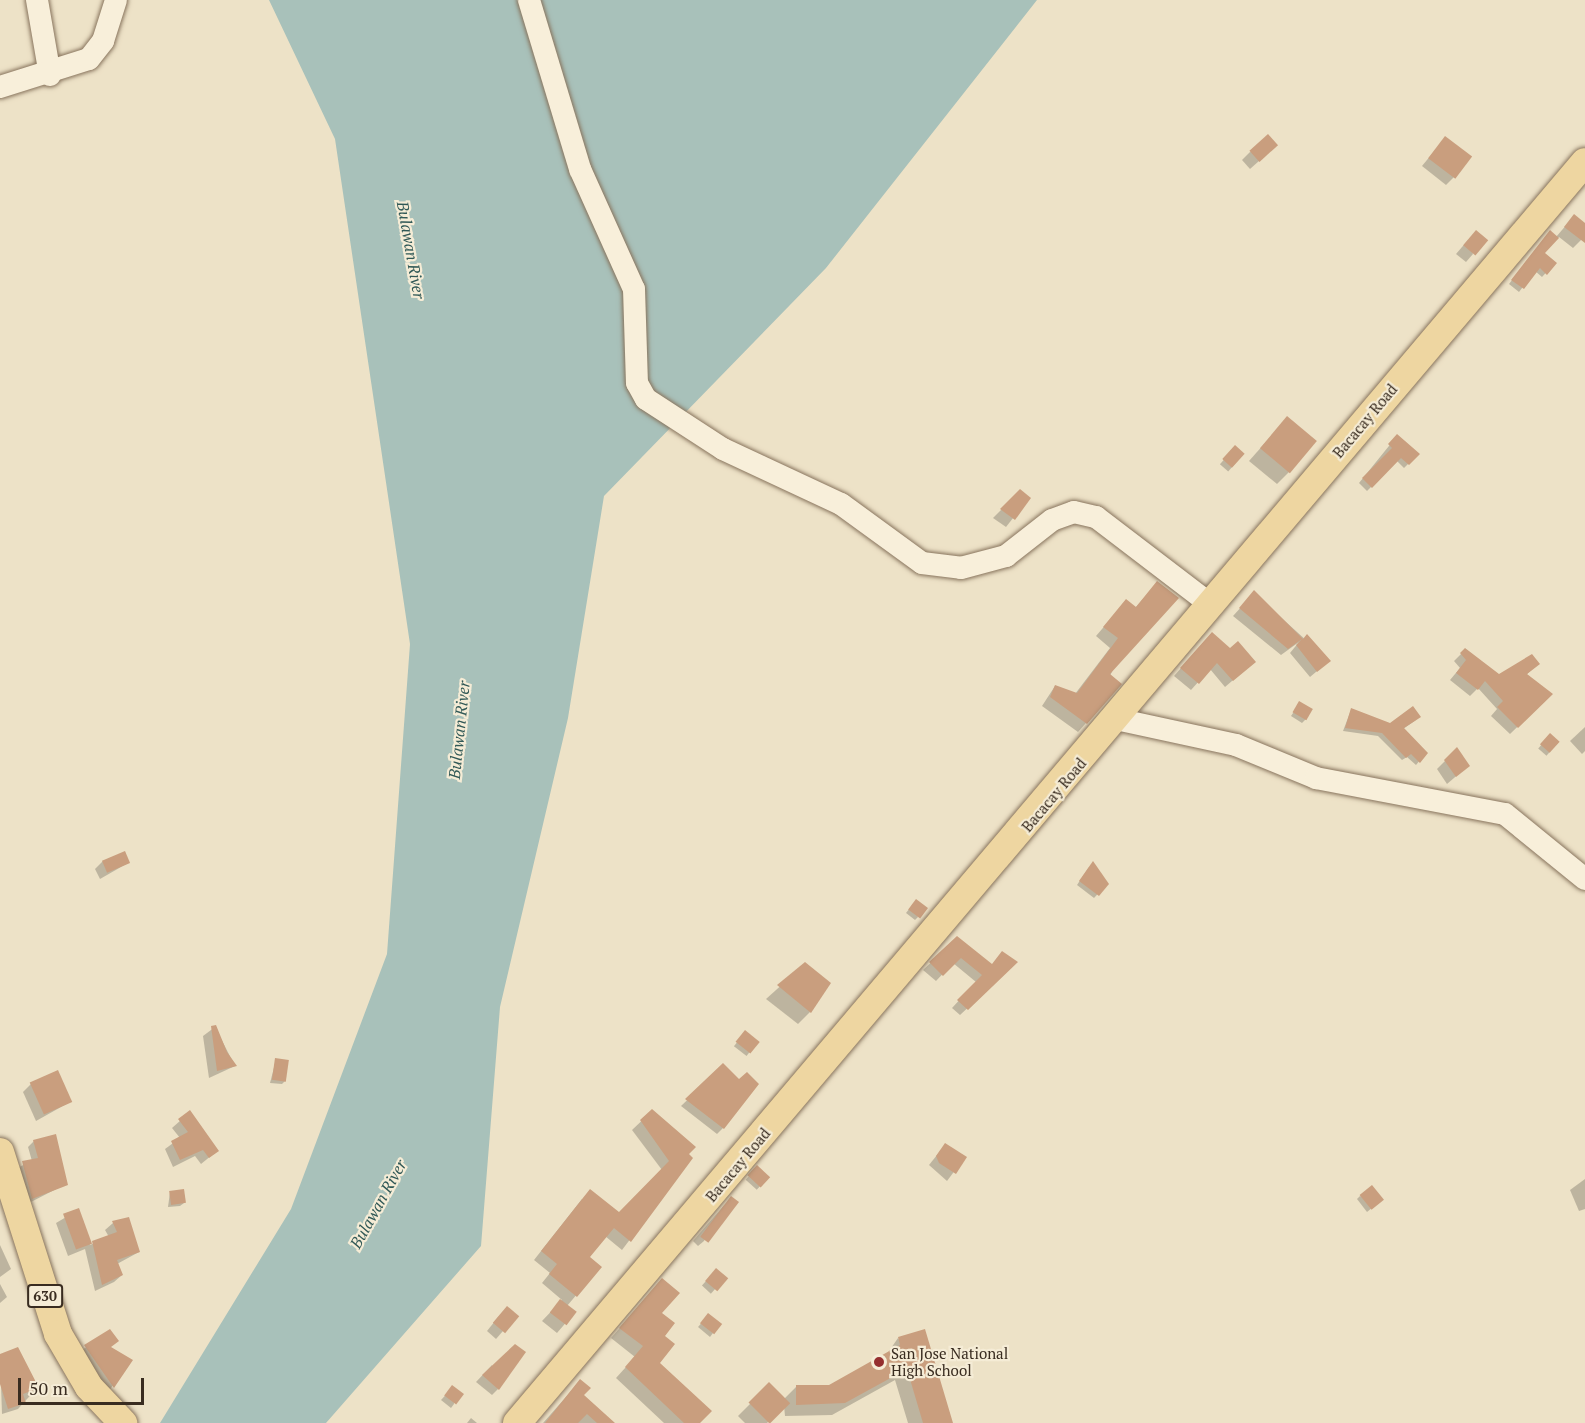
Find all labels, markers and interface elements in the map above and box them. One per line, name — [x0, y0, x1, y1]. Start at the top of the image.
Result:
water label: Bulawan River — [393, 200, 429, 300]
street label: Bacacay Road — [1329, 381, 1401, 461]
water label: Bulawan River — [444, 680, 474, 780]
street label: Bacacay Road — [1018, 755, 1090, 835]
street label: Bacacay Road — [702, 1125, 774, 1205]
water label: Bulawan River — [346, 1156, 410, 1252]
road number: 630 — [27, 1285, 63, 1307]
place label: San Jose National High School — [891, 1344, 1008, 1379]
marker: San Jose National High School — [872, 1355, 886, 1369]
scale bar — [21, 1366, 147, 1404]
text: 50 m — [29, 1376, 68, 1400]

